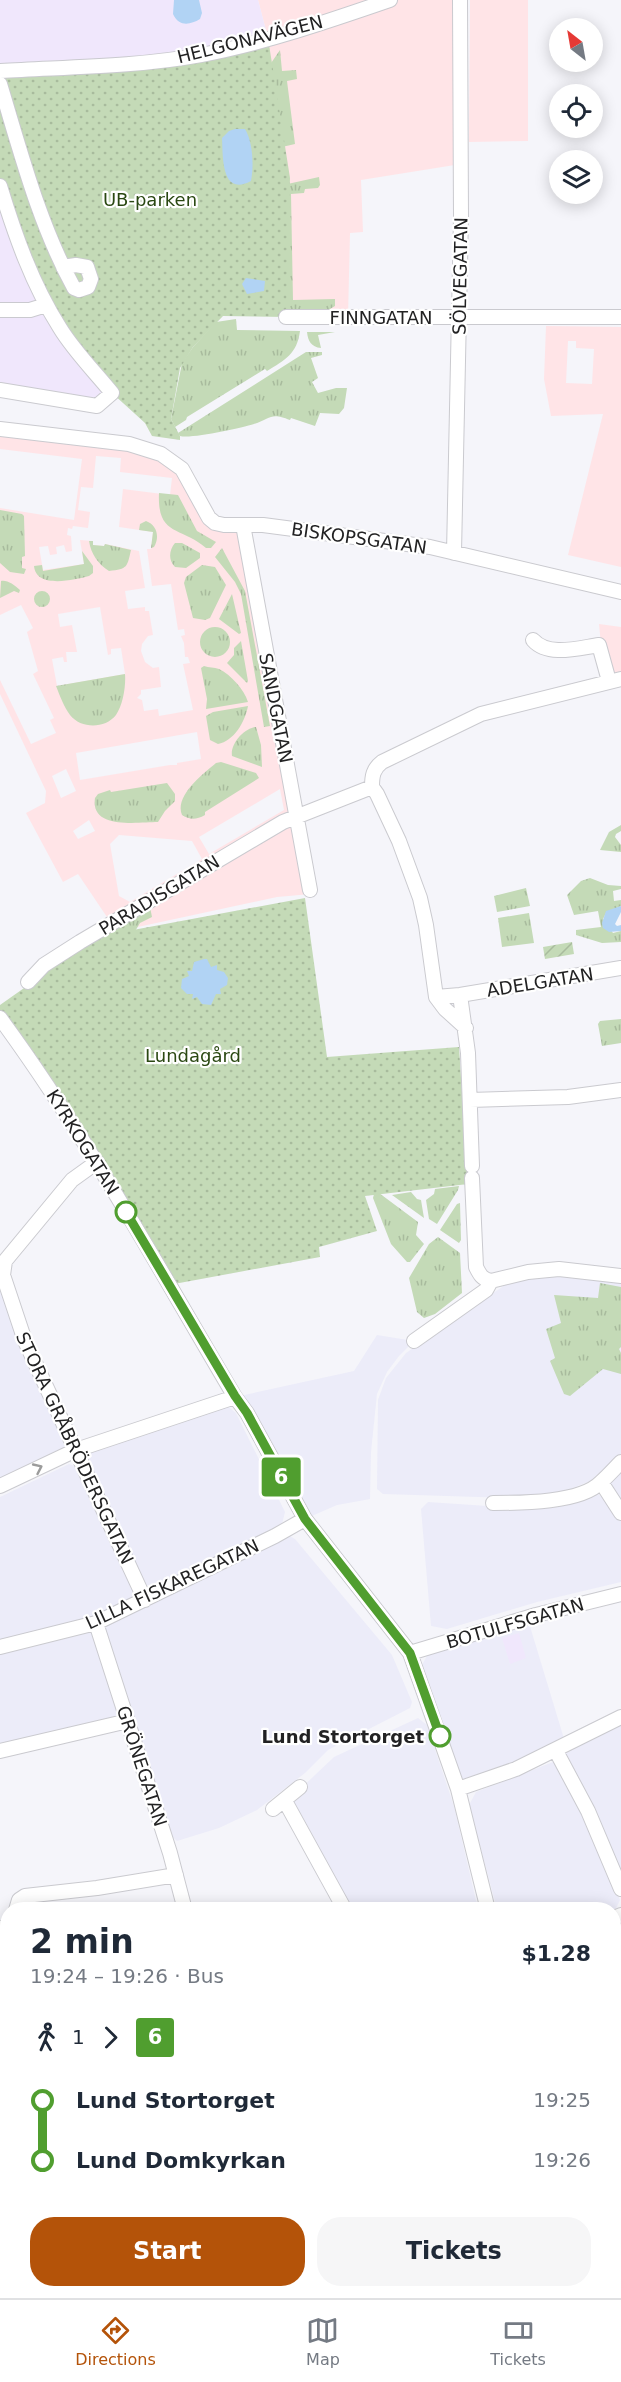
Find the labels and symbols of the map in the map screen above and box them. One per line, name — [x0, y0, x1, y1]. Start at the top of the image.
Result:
street label: HELGONAVÄGEN — [175, 11, 325, 67]
north arrow — [549, 18, 603, 72]
park label: UB-parken — [103, 189, 197, 210]
street label: SÖLVEGATAN — [448, 217, 472, 335]
street label: FINNGATAN — [330, 307, 432, 328]
street label: BISKOPSGATAN — [290, 518, 428, 558]
street label: SANDGATAN — [255, 651, 297, 765]
street label: PARADISGATAN — [95, 851, 223, 939]
street label: ADELGATAN — [485, 963, 595, 1001]
park label: Lundagård — [145, 1045, 241, 1066]
street label: KYRKOGATAN — [42, 1086, 124, 1198]
unlabelled marker — [115, 1201, 137, 1223]
street label: STORA GRÅBRÖDERSGATAN — [12, 1329, 138, 1567]
line badge: 6 — [262, 1458, 300, 1496]
one-way arrow — [31, 1463, 42, 1475]
street label: LILLA FISKAREGATAN — [82, 1535, 262, 1633]
street label: BOTULFSGATAN — [444, 1593, 586, 1653]
street label: GRÖNEGATAN — [113, 1703, 171, 1829]
marker: Lund Stortorget — [429, 1725, 451, 1747]
place label: Lund Stortorget — [261, 1726, 424, 1747]

